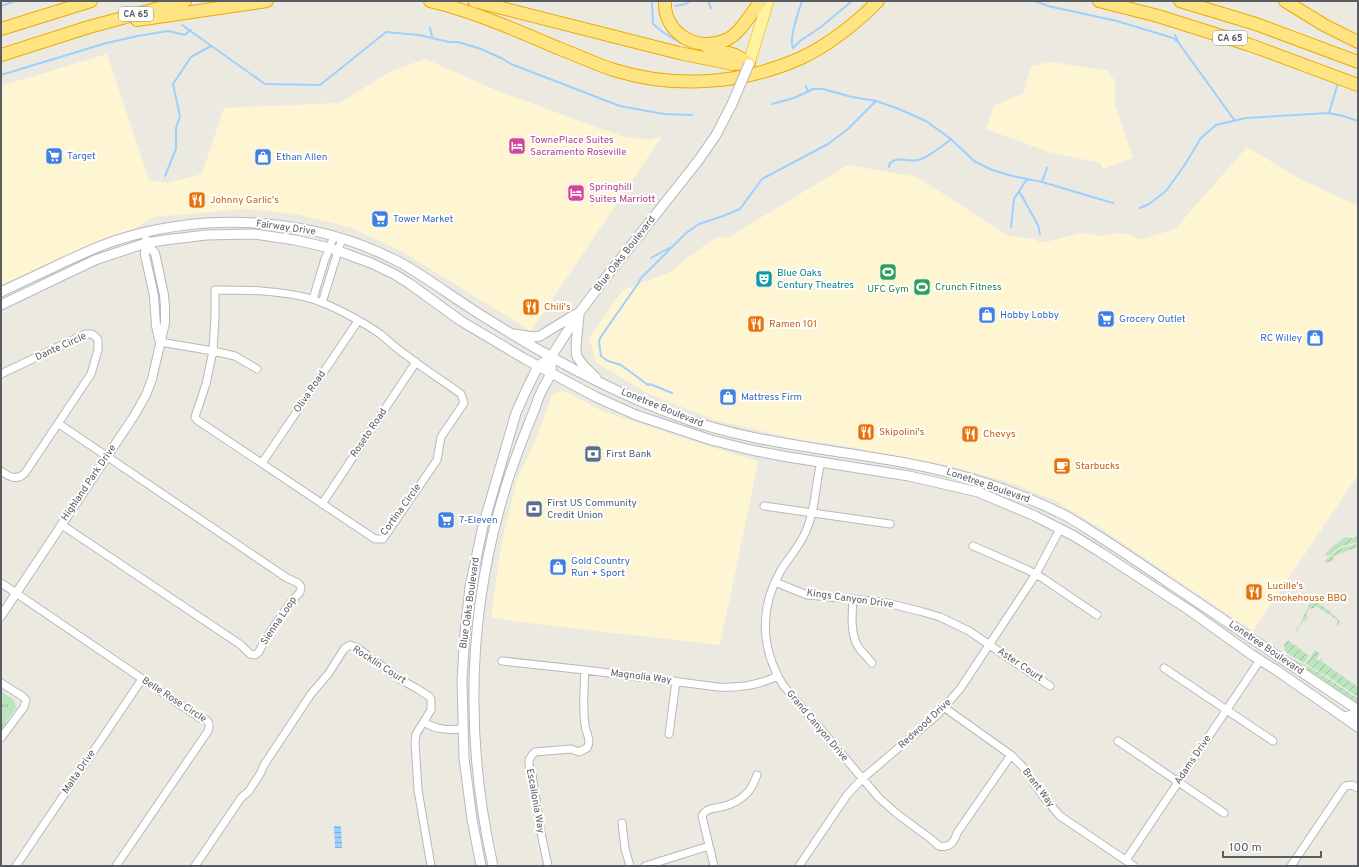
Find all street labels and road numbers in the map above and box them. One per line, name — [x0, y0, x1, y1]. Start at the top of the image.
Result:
road number: CA 65 — [119, 7, 153, 21]
road number: CA 65 — [1213, 31, 1247, 45]
street label: Blue Oaks Boulevard — [591, 214, 659, 294]
street label: Fairway Drive — [255, 217, 317, 239]
street label: Dante Circle — [33, 330, 89, 364]
street label: Oliva Road — [291, 368, 329, 416]
street label: Lonetree Boulevard — [619, 386, 705, 430]
street label: Roseto Road — [348, 406, 390, 460]
street label: Highland Park Drive — [59, 442, 119, 524]
street label: Lonetree Boulevard — [944, 466, 1032, 506]
street label: Cortina Circle — [378, 481, 424, 539]
street label: Blue Oaks Boulevard — [457, 556, 483, 650]
street label: Kings Canyon Drive — [806, 586, 894, 612]
street label: Sienna Loop — [258, 594, 300, 648]
street label: Lonetree Boulevard — [1226, 618, 1306, 678]
street label: Rocklin Court — [350, 643, 408, 687]
street label: Aster Court — [995, 645, 1046, 685]
street label: Magnolia Way — [610, 667, 672, 687]
street label: Belle Rose Circle — [139, 674, 209, 726]
street label: Grand Canyon Drive — [783, 687, 851, 765]
street label: Redwood Drive — [896, 696, 954, 752]
street label: Adams Drive — [1172, 733, 1214, 787]
street label: Malta Drive — [59, 747, 99, 797]
street label: Brant Way — [1019, 766, 1057, 810]
street label: Escallonia Way — [523, 768, 547, 834]

